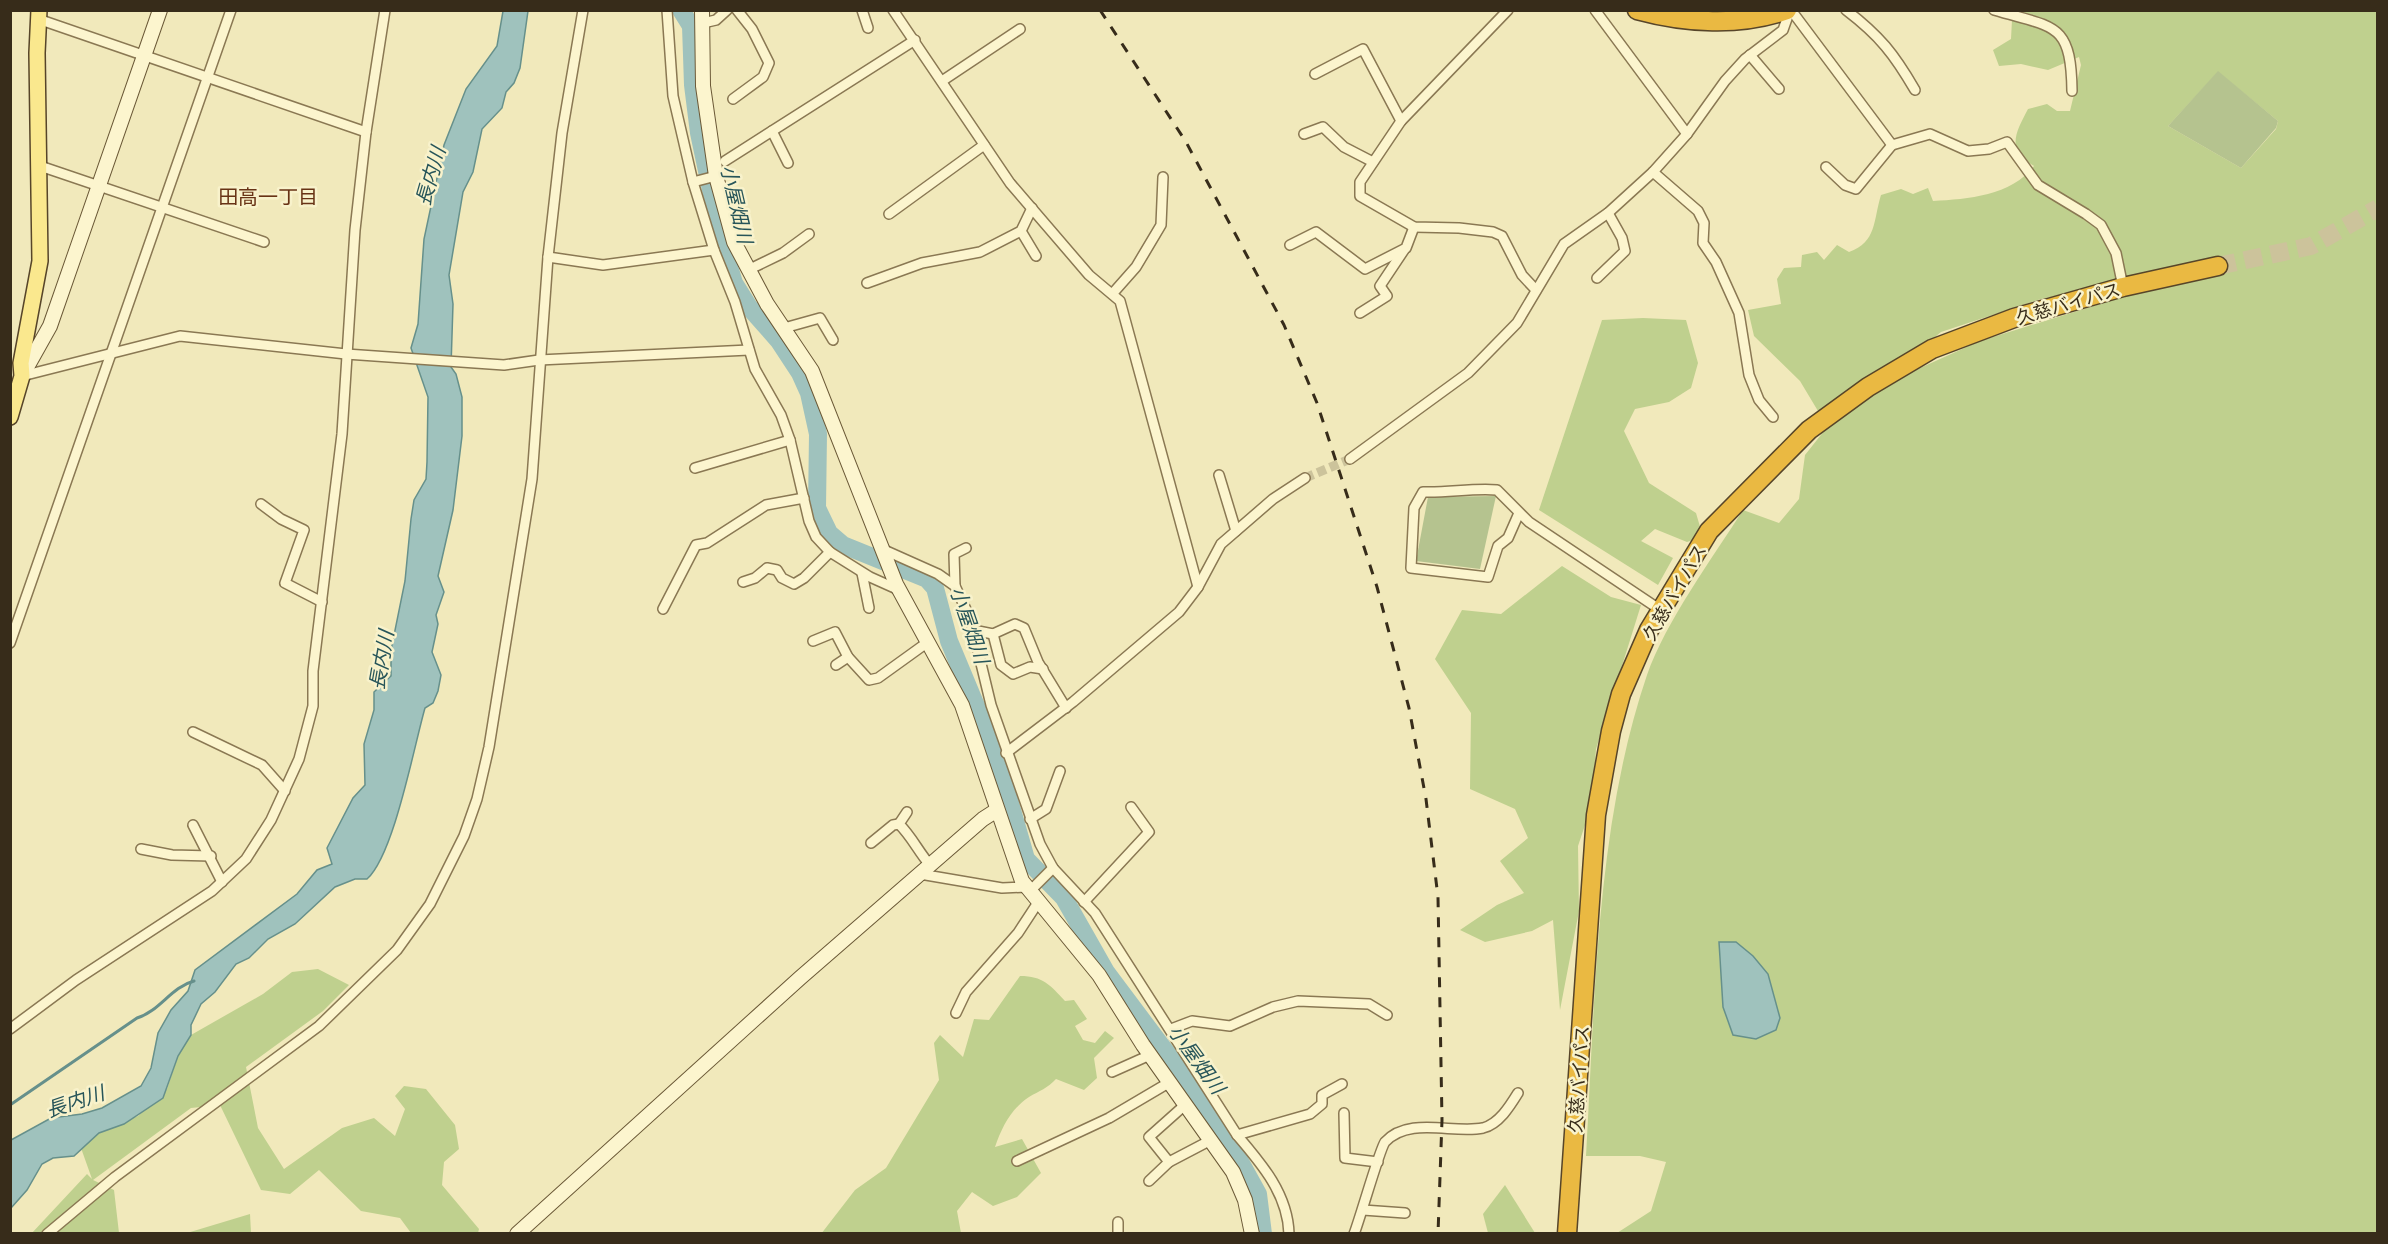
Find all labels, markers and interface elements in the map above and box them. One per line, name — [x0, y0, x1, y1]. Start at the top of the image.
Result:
water label: 長内川 — [409, 142, 452, 209]
water label: 小屋畑川 — [715, 162, 760, 248]
district label: 田高一丁目 — [218, 183, 318, 210]
street label: 久慈バイパス — [2013, 277, 2123, 329]
street label: 久慈バイパス — [1637, 539, 1711, 645]
water label: 小屋畑川 — [944, 583, 996, 669]
water label: 長内川 — [362, 626, 400, 692]
water label: 小屋畑川 — [1163, 1019, 1233, 1101]
street label: 久慈バイパス — [1562, 1024, 1594, 1134]
water label: 長内川 — [42, 1078, 110, 1123]

